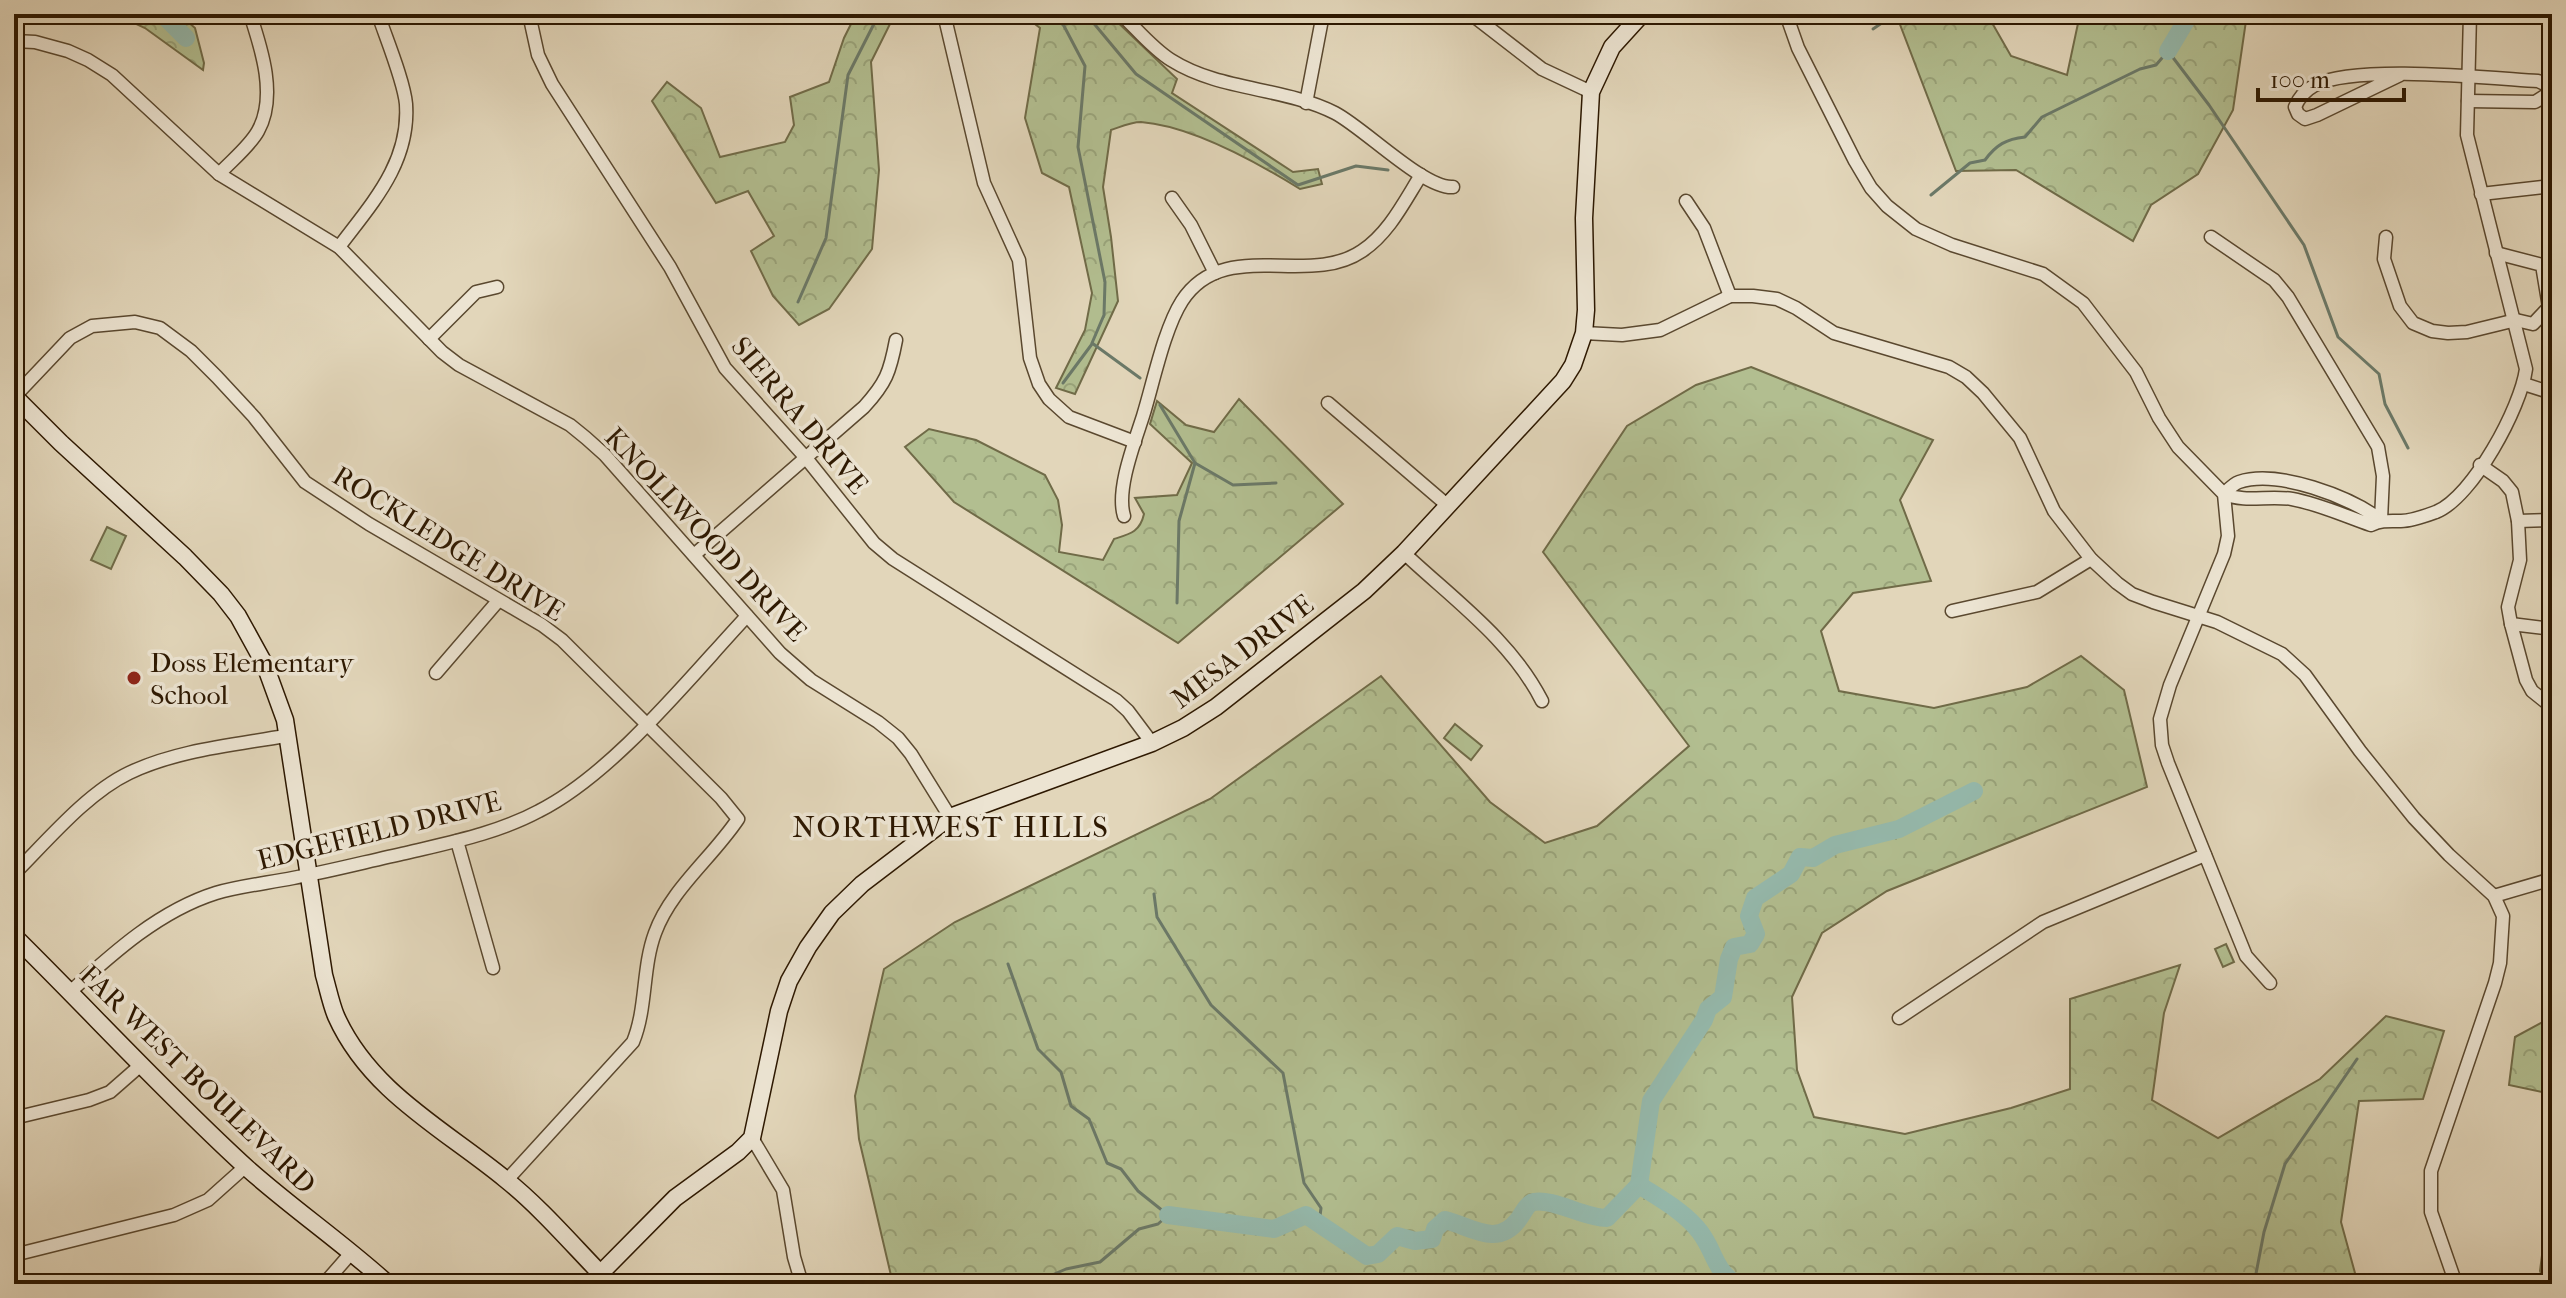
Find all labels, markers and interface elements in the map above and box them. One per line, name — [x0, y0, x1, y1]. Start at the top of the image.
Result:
scale bar — [2258, 52, 2404, 102]
text: 100 m — [2270, 66, 2330, 94]
street label: SIERRA DRIVE — [724, 330, 875, 501]
street label: KNOLLWOOD DRIVE — [598, 421, 813, 648]
street label: ROCKLEDGE DRIVE — [327, 459, 571, 628]
street label: MESA DRIVE — [1165, 587, 1320, 715]
place label: Doss Elementary School — [150, 646, 355, 711]
marker: Doss Elementary School — [125, 669, 143, 687]
street label: EDGEFIELD DRIVE — [254, 784, 505, 877]
district label: NORTHWEST HILLS — [792, 810, 1110, 845]
street label: FAR WEST BOULEVARD — [73, 958, 322, 1201]

